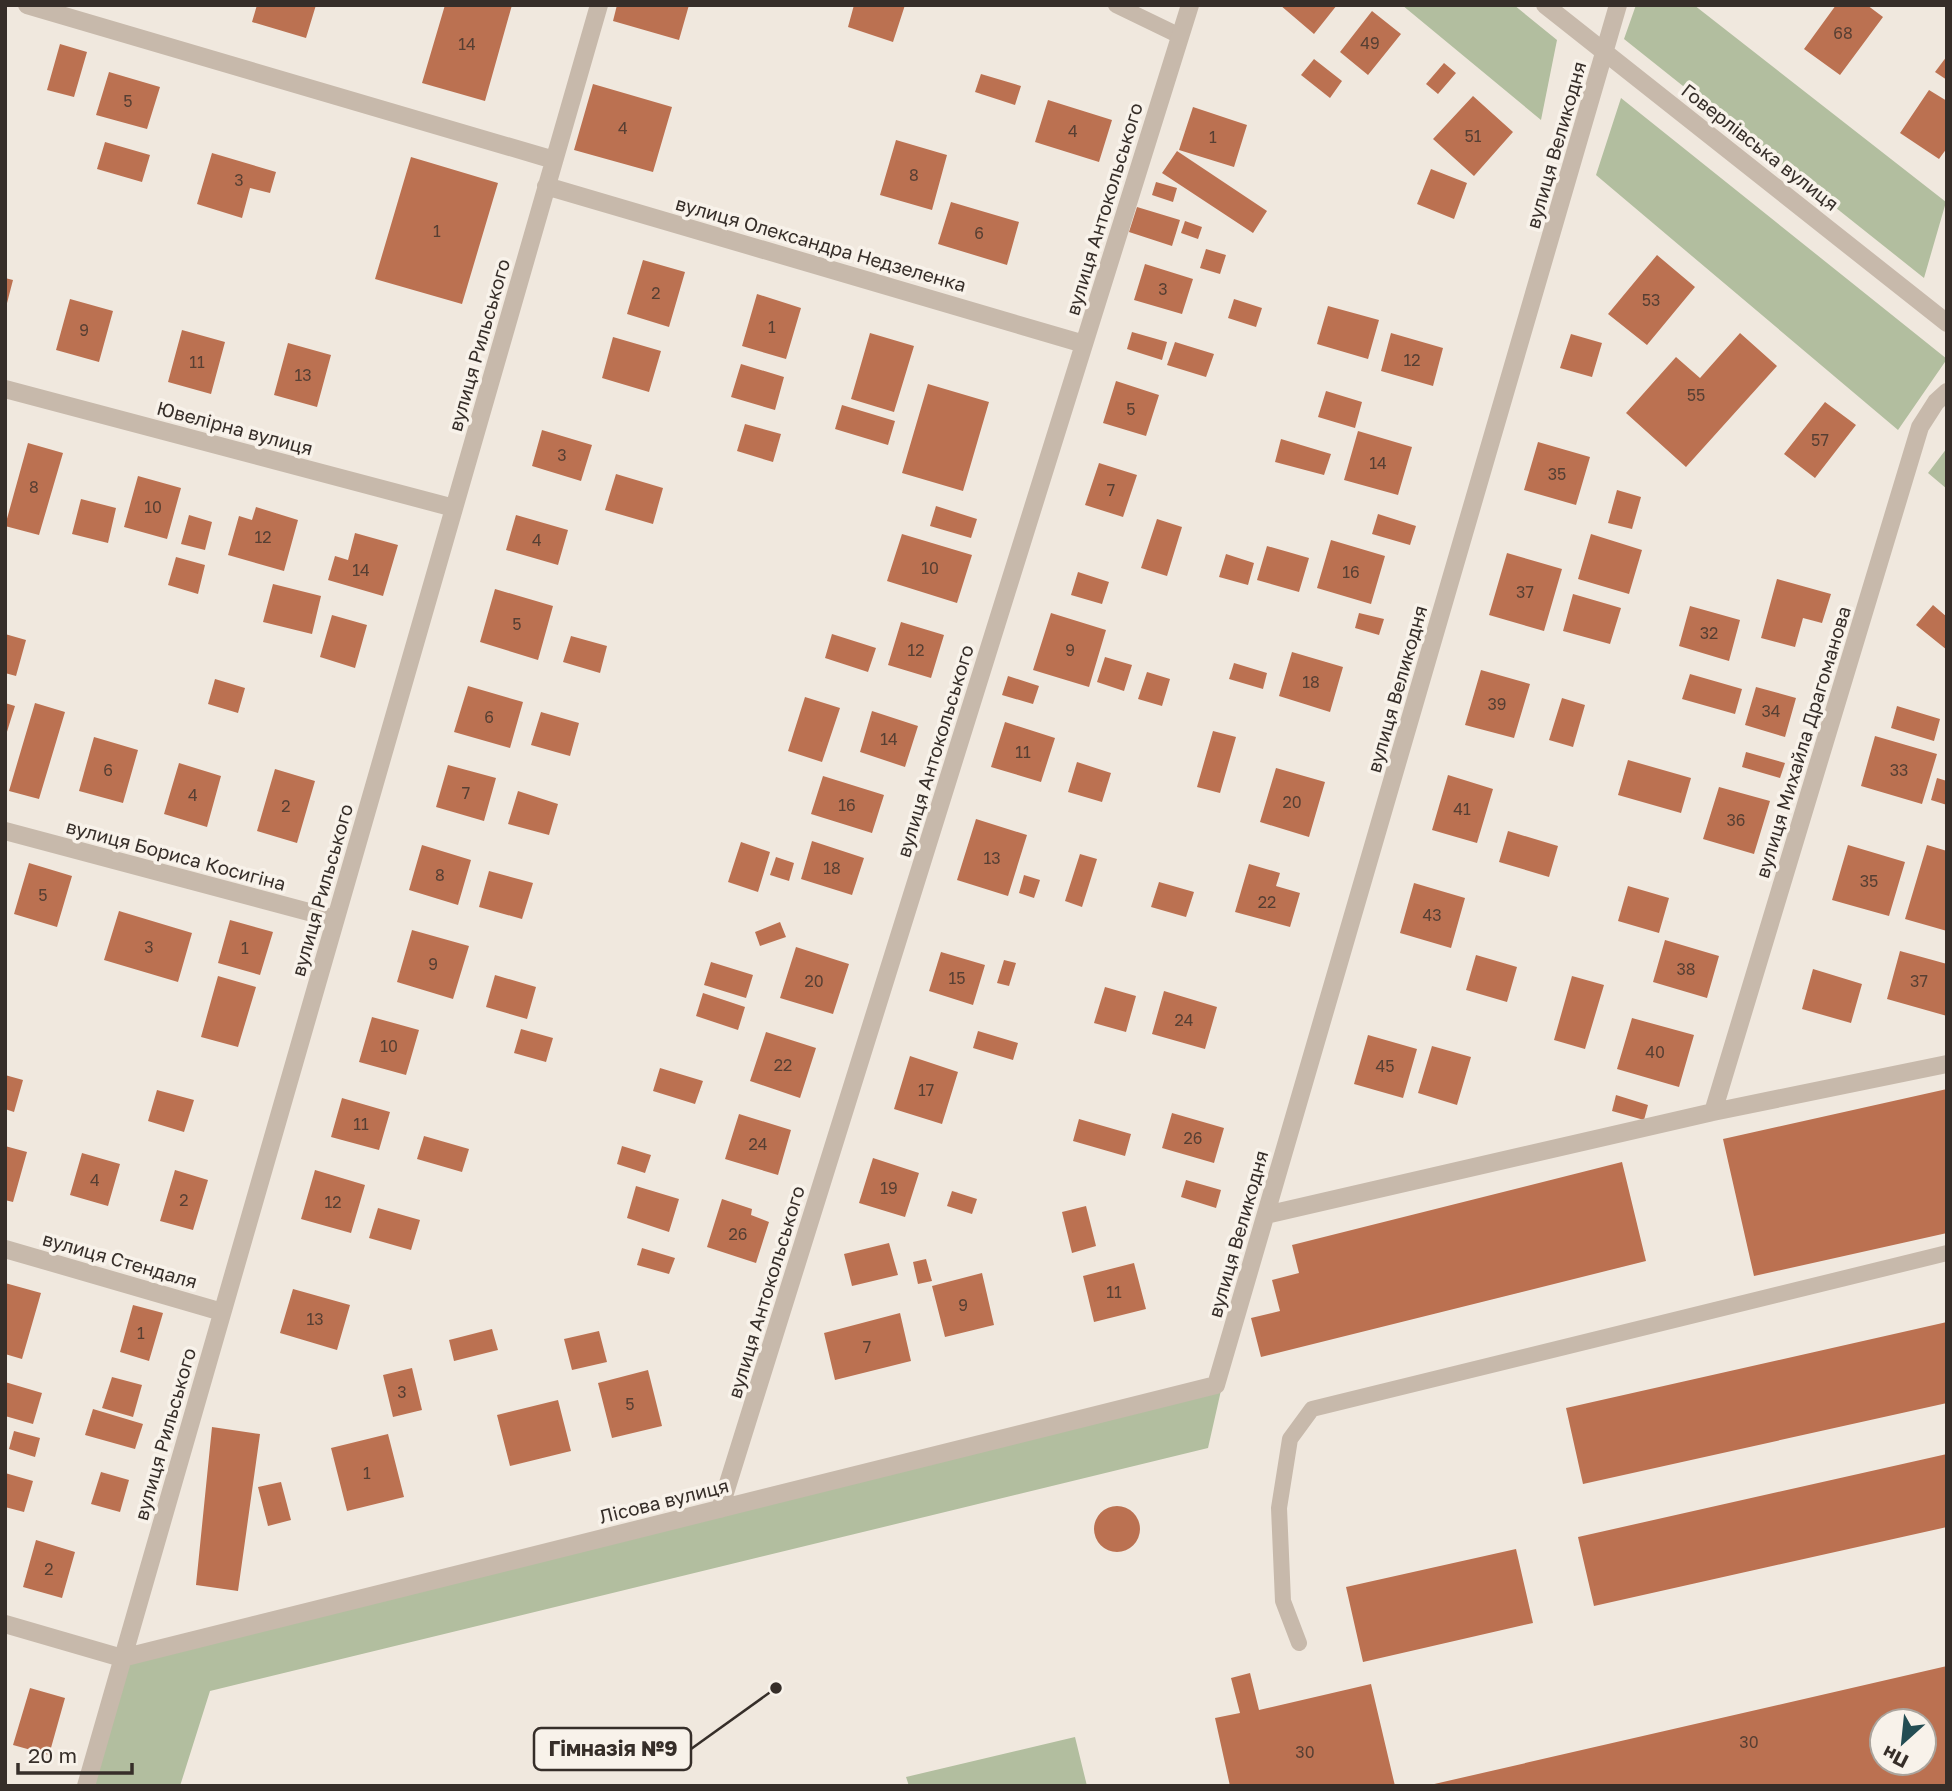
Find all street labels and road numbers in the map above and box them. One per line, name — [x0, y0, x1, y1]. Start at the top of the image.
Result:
street label: вулиця Великодня — [1521, 59, 1590, 231]
street label: Говерлівська вулиця — [1677, 78, 1843, 215]
street label: вулиця Антокольського — [1060, 100, 1147, 318]
street label: вулиця Олександра Недзеленка — [673, 191, 969, 296]
street label: вулиця Рильського — [443, 256, 514, 434]
street label: Ювелірна вулиця — [155, 396, 316, 459]
street label: вулиця Великодня — [1362, 603, 1431, 775]
street label: вулиця Михайла Драгоманова — [1750, 603, 1855, 881]
street label: вулиця Антокольського — [891, 642, 978, 860]
street label: вулиця Рильського — [286, 801, 357, 979]
street label: вулиця Бориса Косигіна — [64, 814, 288, 895]
street label: вулиця Великодня — [1203, 1148, 1272, 1320]
street label: вулиця Антокольського — [722, 1183, 809, 1401]
street label: вулиця Стендаля — [40, 1226, 200, 1293]
street label: вулиця Рильського — [129, 1345, 200, 1523]
street label: Лісова вулиця — [597, 1473, 731, 1528]

